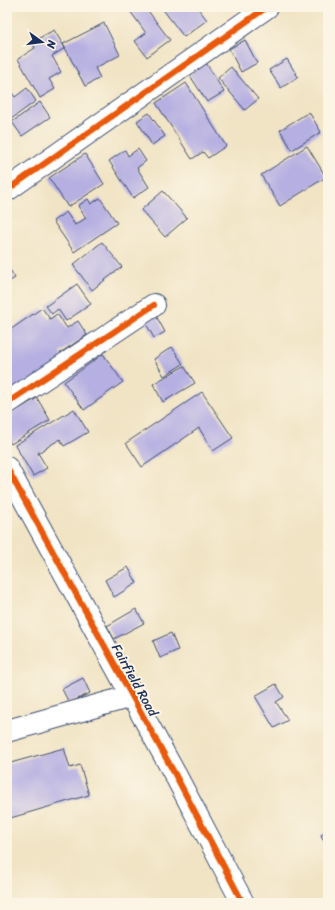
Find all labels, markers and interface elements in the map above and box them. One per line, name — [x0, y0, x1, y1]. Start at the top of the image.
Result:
north arrow — [22, 22, 62, 62]
text: N — [41, 37, 62, 51]
street label: Fairfield Road — [105, 639, 165, 722]

